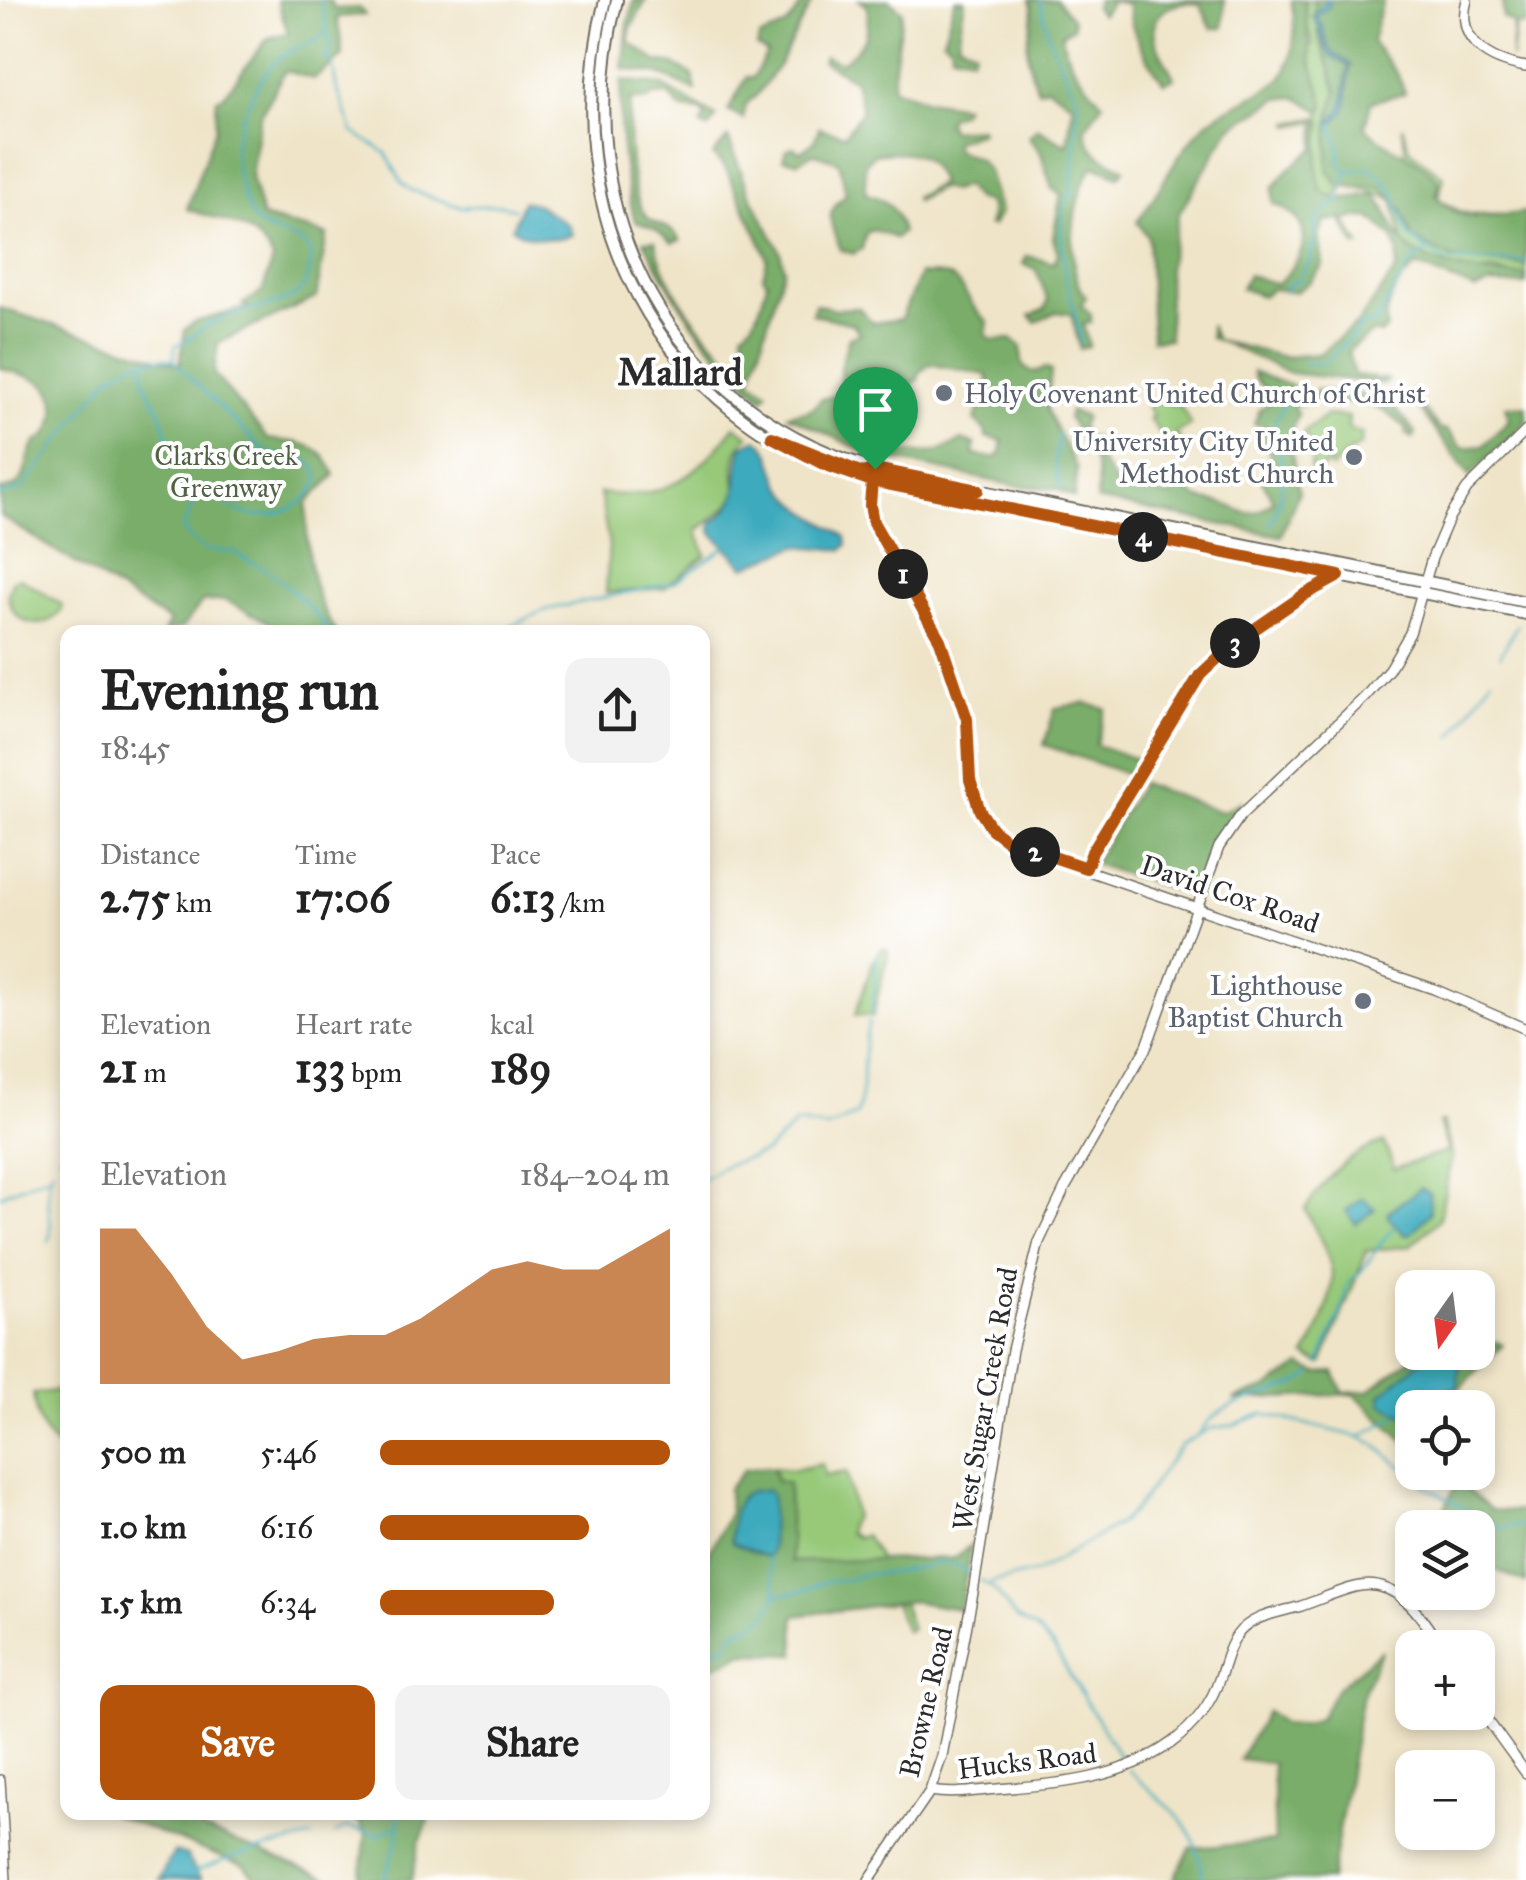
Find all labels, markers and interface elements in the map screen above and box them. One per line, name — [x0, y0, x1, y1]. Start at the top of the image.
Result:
district label: Mallard — [618, 349, 743, 395]
pin — [833, 367, 918, 470]
place label: Holy Covenant United Church of Christ — [964, 376, 1426, 411]
icon: arrive — [848, 382, 903, 437]
marker: Holy Covenant United Church of Christ — [933, 382, 955, 404]
place label: University City United Methodist Church — [1072, 424, 1334, 491]
park label: Clarks Creek Greenway — [154, 438, 298, 505]
marker: University City United Methodist Church — [1343, 446, 1365, 468]
pin: 4 — [1118, 512, 1168, 562]
text: 4 — [1135, 519, 1151, 554]
pin: 1 — [878, 549, 928, 599]
text: 1 — [897, 556, 909, 591]
pin: 3 — [1210, 618, 1260, 668]
text: 3 — [1229, 625, 1241, 660]
text: Evening run — [100, 657, 379, 724]
button: share — [565, 658, 670, 763]
text: 18:45 — [100, 728, 170, 767]
pin: 2 — [1010, 827, 1060, 877]
text: 2 — [1028, 834, 1042, 869]
text: Distance — [100, 837, 200, 872]
text: Time — [295, 837, 357, 872]
text: Pace — [490, 837, 541, 872]
street label: David Cox Road — [1136, 847, 1324, 941]
text: 2.75 — [100, 872, 170, 924]
text: 17:06 — [295, 872, 391, 924]
text: 6:13 — [490, 872, 556, 924]
text: km — [170, 885, 212, 920]
text: /km — [556, 885, 606, 920]
place label: Lighthouse Baptist Church — [1168, 968, 1343, 1035]
marker: Lighthouse Baptist Church — [1352, 990, 1374, 1012]
text: Elevation — [100, 1007, 211, 1042]
text: Heart rate — [295, 1007, 413, 1042]
text: kcal — [490, 1007, 534, 1042]
text: 21 — [100, 1042, 137, 1094]
text: 133 — [295, 1042, 345, 1094]
text: 189 — [490, 1042, 551, 1094]
text: m — [137, 1055, 167, 1090]
text: bpm — [345, 1055, 402, 1090]
text: Elevation — [100, 1155, 227, 1194]
text: 184–204 m — [520, 1155, 670, 1194]
street label: West Sugar Creek Road — [945, 1264, 1025, 1534]
north arrow — [1395, 1270, 1495, 1370]
map controls — [1395, 1270, 1495, 1850]
button: locate — [1395, 1390, 1495, 1490]
text: 500 m — [100, 1433, 186, 1472]
text: 5:46 — [260, 1433, 317, 1472]
text: 1.0 km — [100, 1508, 187, 1547]
text: 6:16 — [260, 1508, 313, 1547]
button: layers — [1395, 1510, 1495, 1610]
text: 1.5 km — [100, 1583, 182, 1622]
text: 6:34 — [260, 1583, 315, 1622]
street label: Browne Road — [892, 1623, 960, 1781]
button: + — [1395, 1630, 1495, 1730]
button: Save — [100, 1685, 375, 1800]
button: Share — [395, 1685, 670, 1800]
street label: Hucks Road — [956, 1735, 1098, 1787]
button: − — [1395, 1750, 1495, 1850]

